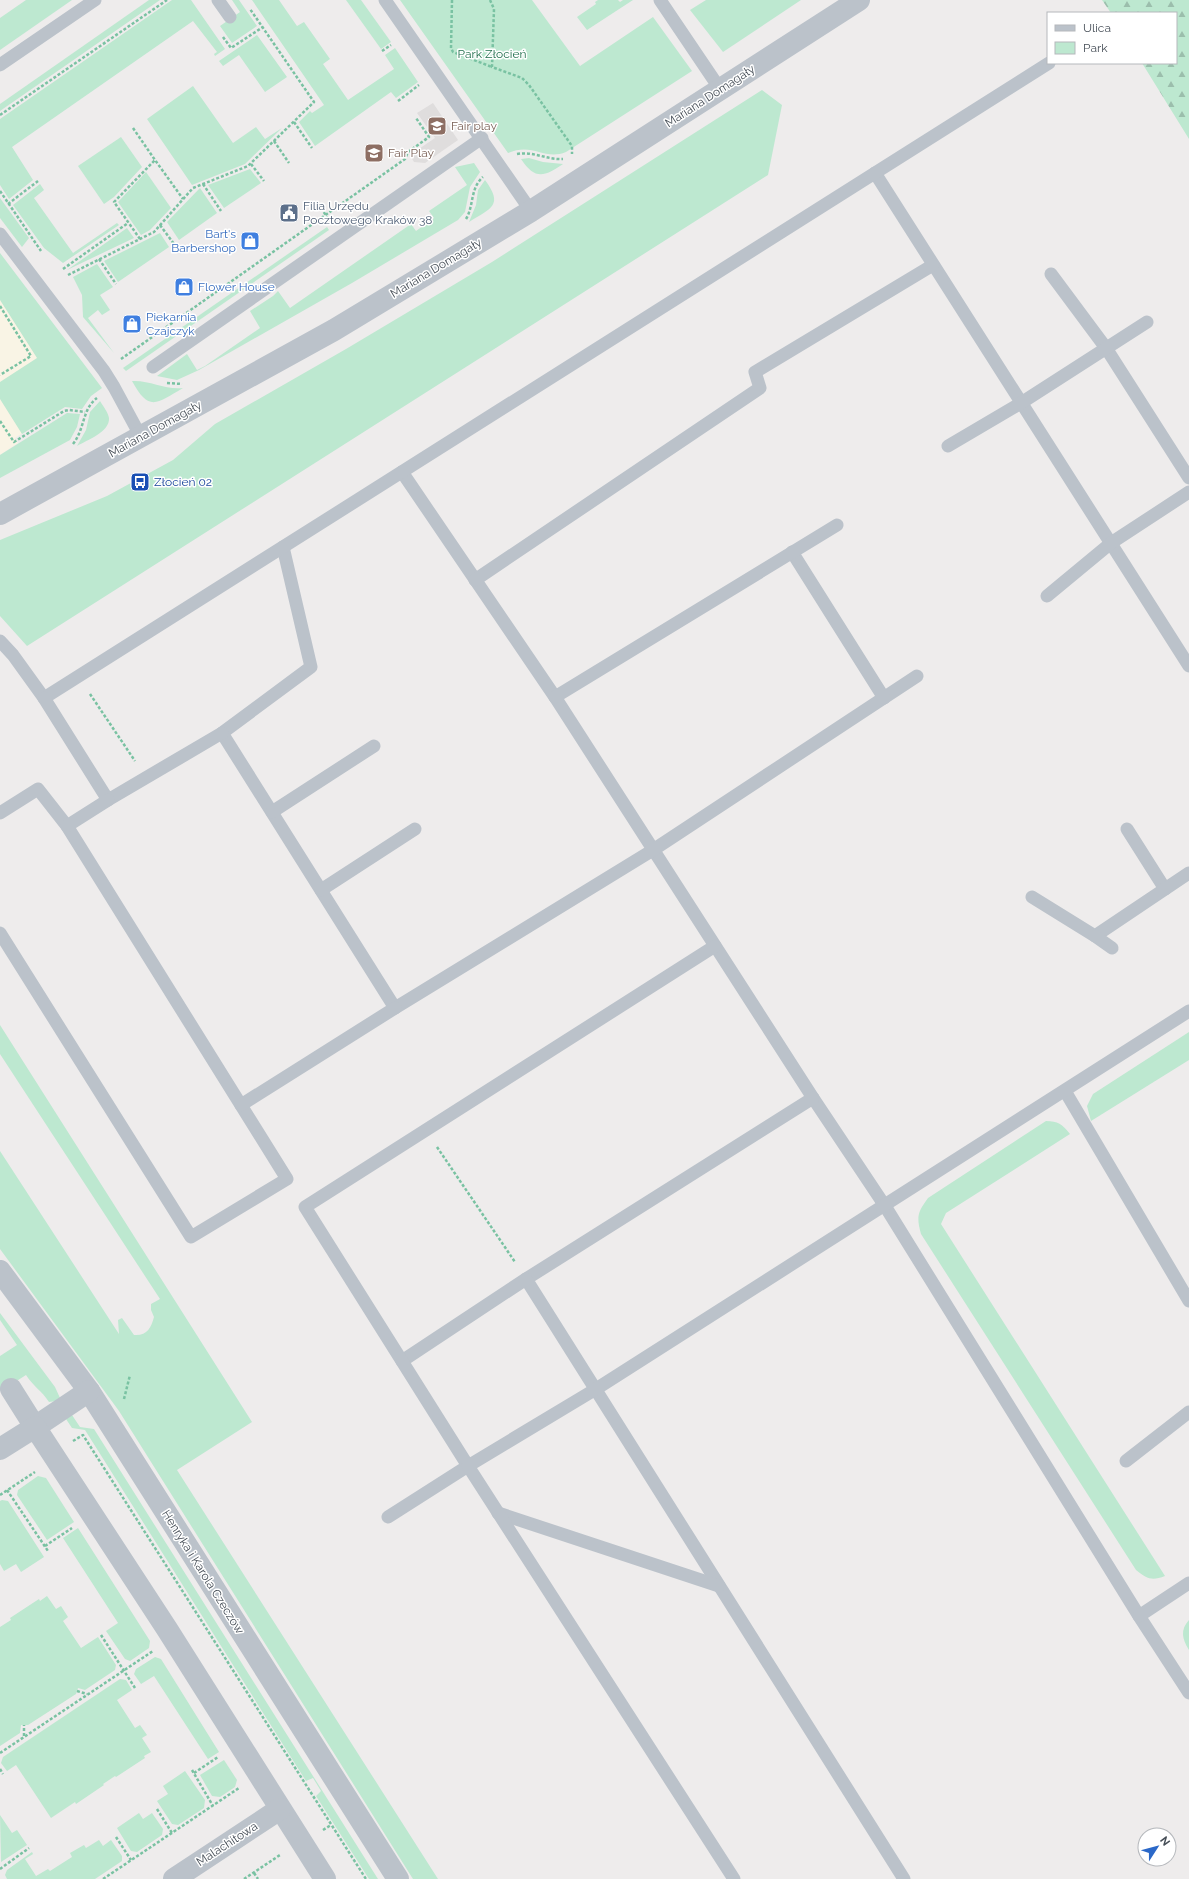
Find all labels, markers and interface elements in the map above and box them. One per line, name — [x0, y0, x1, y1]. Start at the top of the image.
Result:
legend — [1047, 12, 1177, 64]
text: Ulica — [1083, 21, 1111, 35]
text: Park — [1083, 41, 1108, 55]
park label: Park Złocień — [457, 47, 527, 61]
street label: Mariana Domagały — [663, 62, 758, 130]
school or university icon: Fair play — [426, 115, 448, 137]
place label: Fair play — [451, 119, 497, 133]
school or university icon: Fair Play — [363, 142, 385, 164]
place label: Fair Play — [388, 146, 435, 160]
place label: Filia Urzędu Pocztowego Kraków 38 — [303, 199, 432, 227]
public building icon: Filia Urzędu Pocztowego Kraków 38 — [278, 202, 300, 224]
place label: Bart's Barbershop — [171, 227, 236, 255]
shop icon: Bart's Barbershop — [239, 230, 261, 252]
street label: Mariana Domagały — [388, 235, 485, 301]
shop icon: Flower House — [173, 276, 195, 298]
place label: Flower House — [198, 280, 275, 294]
place label: Piekarnia Czajczyk — [146, 310, 196, 338]
shop icon: Piekarnia Czajczyk — [121, 313, 143, 335]
street label: Mariana Domagały — [106, 397, 204, 460]
bus stop icon: Złocień 02 — [129, 471, 151, 493]
place label: Złocień 02 — [154, 475, 212, 489]
street label: Henryka i Karola Czeczów — [159, 1507, 247, 1637]
street label: Malachitowa — [194, 1819, 260, 1869]
north arrow — [1137, 1827, 1177, 1867]
text: N — [1157, 1834, 1172, 1849]

